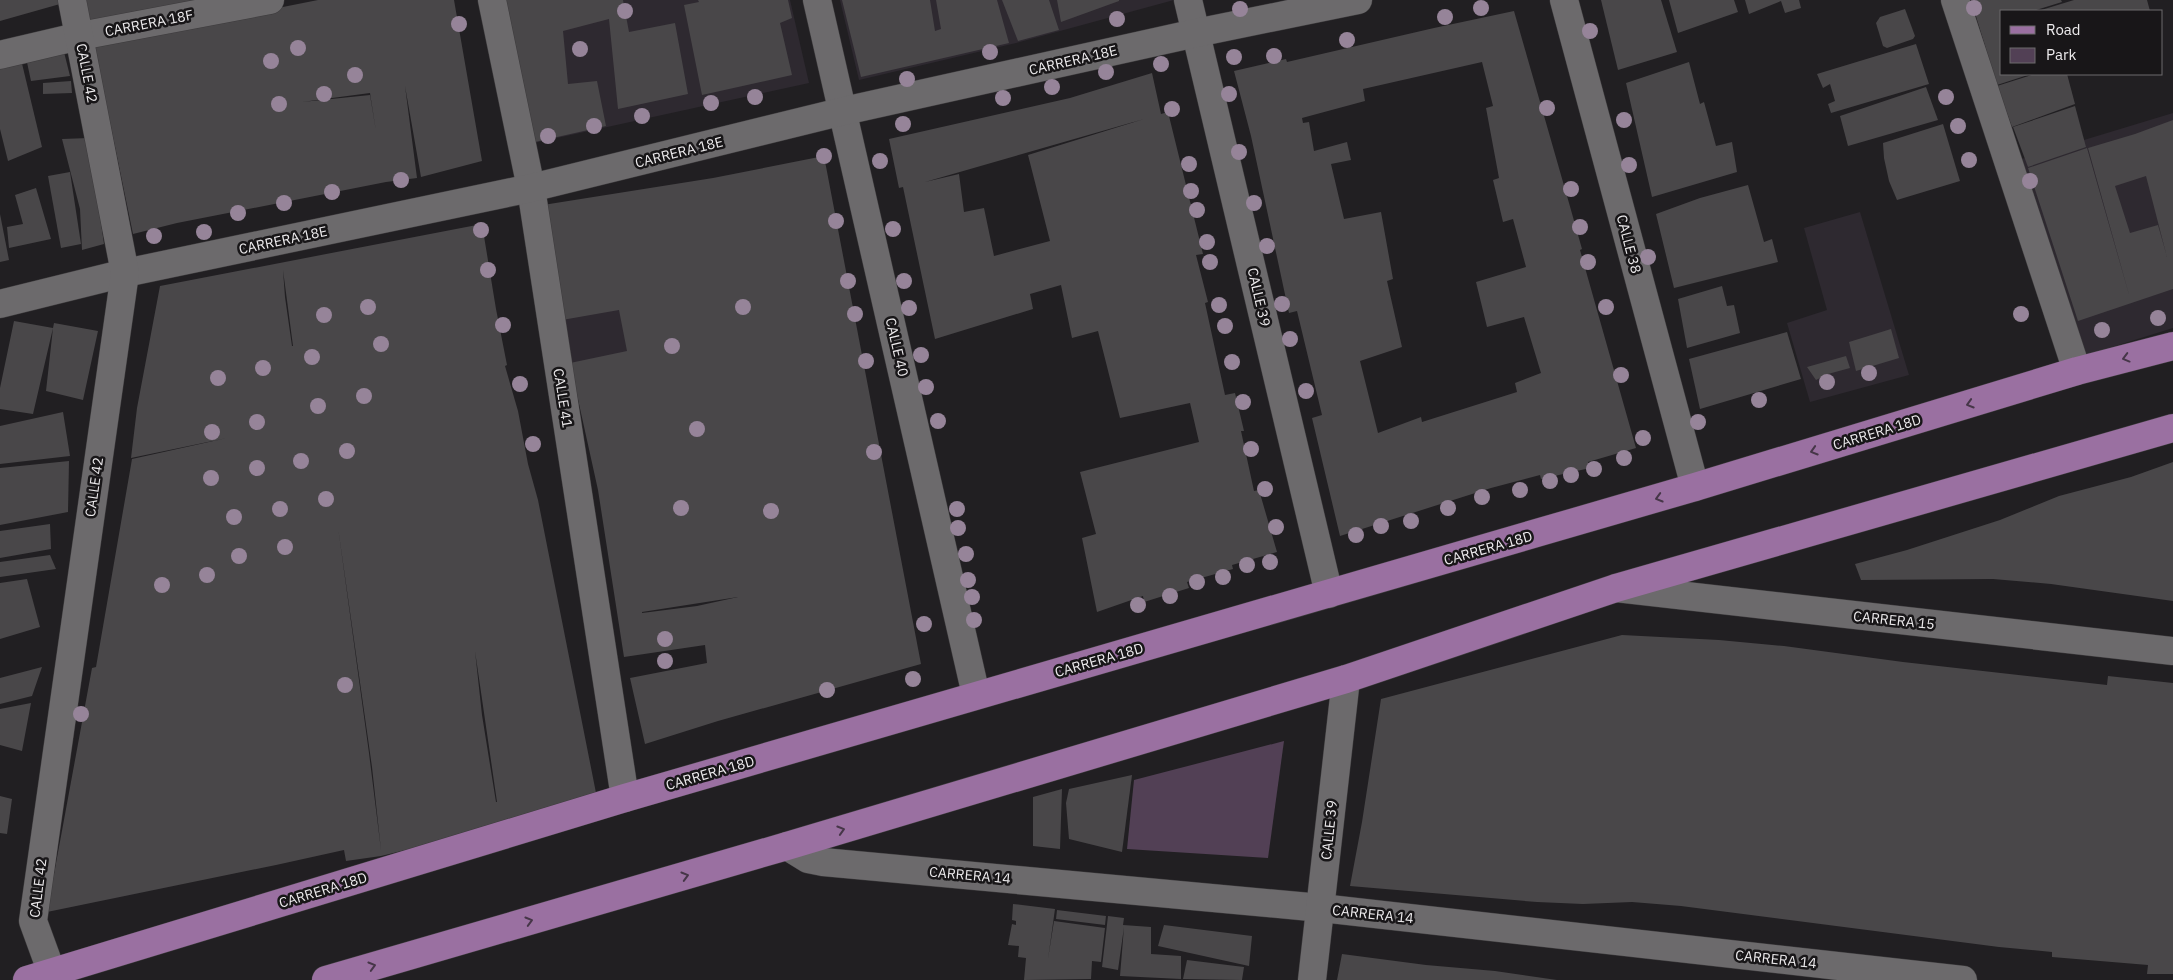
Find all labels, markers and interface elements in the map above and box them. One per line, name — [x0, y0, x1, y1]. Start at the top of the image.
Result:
street label: CARRERA 18F — [103, 6, 195, 40]
legend — [2000, 10, 2163, 75]
text: Road — [2046, 20, 2081, 39]
street label: CARRERA 18E — [1027, 41, 1119, 79]
street label: CALLE 42 — [72, 42, 102, 104]
text: Park — [2046, 45, 2076, 64]
street label: CARRERA 18E — [633, 132, 725, 172]
street label: CALLE 38 — [1613, 213, 1645, 275]
street label: CARRERA 18E — [237, 222, 329, 258]
street label: CALLE 39 — [1243, 266, 1275, 328]
street label: CALLE 40 — [881, 316, 913, 378]
one-way arrow — [2121, 352, 2130, 363]
street label: CALLE 41 — [549, 367, 577, 429]
one-way arrow — [1966, 398, 1975, 408]
street label: CARRERA 18D — [1831, 410, 1923, 454]
one-way arrow — [1811, 445, 1819, 455]
street label: CALLE 42 — [81, 456, 107, 518]
one-way arrow — [1655, 492, 1663, 502]
street label: CARRERA 18D — [1442, 527, 1534, 569]
street label: CARRERA 15 — [1852, 607, 1936, 633]
street label: CARRERA 18D — [1053, 639, 1145, 681]
street label: CARRERA 18D — [664, 752, 756, 794]
street label: CALLE 39 — [1317, 799, 1341, 861]
one-way arrow — [836, 826, 844, 836]
street label: CALLE 42 — [25, 857, 51, 919]
street label: CARRERA 14 — [928, 862, 1012, 888]
street label: CARRERA 18D — [277, 868, 369, 912]
one-way arrow — [680, 871, 688, 881]
street label: CARRERA 14 — [1331, 901, 1415, 927]
one-way arrow — [524, 917, 532, 927]
street label: CARRERA 14 — [1734, 946, 1818, 972]
one-way arrow — [368, 962, 376, 972]

